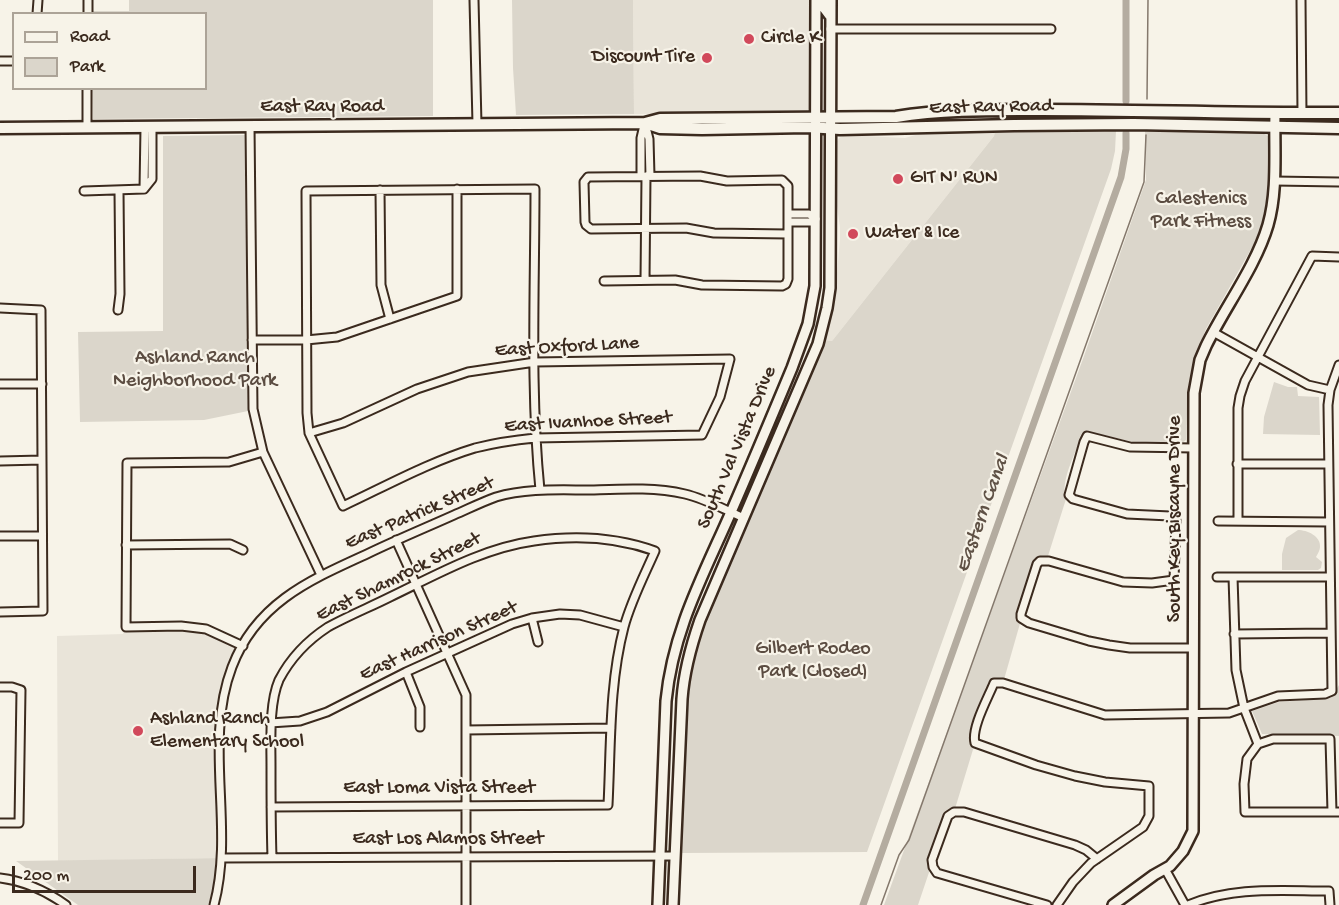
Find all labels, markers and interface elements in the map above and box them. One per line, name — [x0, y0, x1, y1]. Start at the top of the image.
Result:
legend — [12, 12, 207, 90]
text: Road — [70, 27, 109, 48]
place label: Circle K — [761, 27, 821, 51]
marker: Circle K — [742, 32, 756, 46]
place label: Discount Tire — [592, 46, 695, 70]
marker: Discount Tire — [700, 51, 714, 65]
text: Park — [70, 57, 104, 78]
street label: East Ray Road — [929, 95, 1053, 121]
street label: East Ray Road — [260, 96, 384, 120]
place label: GIT N' RUN — [910, 167, 998, 191]
marker: GIT N' RUN — [891, 172, 905, 186]
park label: Calestenics Park Fitness — [1151, 188, 1251, 235]
place label: Water & Ice — [865, 222, 959, 246]
marker: Water & Ice — [846, 227, 860, 241]
street label: East Oxford Lane — [494, 332, 640, 364]
park label: Ashland Ranch Neighborhood Park — [113, 347, 277, 394]
street label: South Val Vista Drive — [693, 363, 783, 533]
street label: East Ivanhoe Street — [504, 407, 672, 439]
street label: South Key Biscayne Drive — [1164, 416, 1188, 622]
water label: Eastern Canal — [951, 452, 1017, 576]
street label: East Patrick Street — [342, 472, 498, 556]
street label: East Shamrock Street — [313, 528, 485, 628]
street label: East Harrison Street — [356, 596, 522, 688]
park label: Gilbert Rodeo Park (Closed) — [755, 638, 871, 685]
place label: Ashland Ranch Elementary School — [150, 708, 304, 755]
marker: Ashland Ranch Elementary School — [131, 724, 145, 738]
street label: East Loma Vista Street — [343, 777, 535, 801]
street label: East Los Alamos Street — [353, 828, 543, 852]
scale bar — [15, 854, 200, 892]
text: 200 m — [23, 866, 69, 887]

